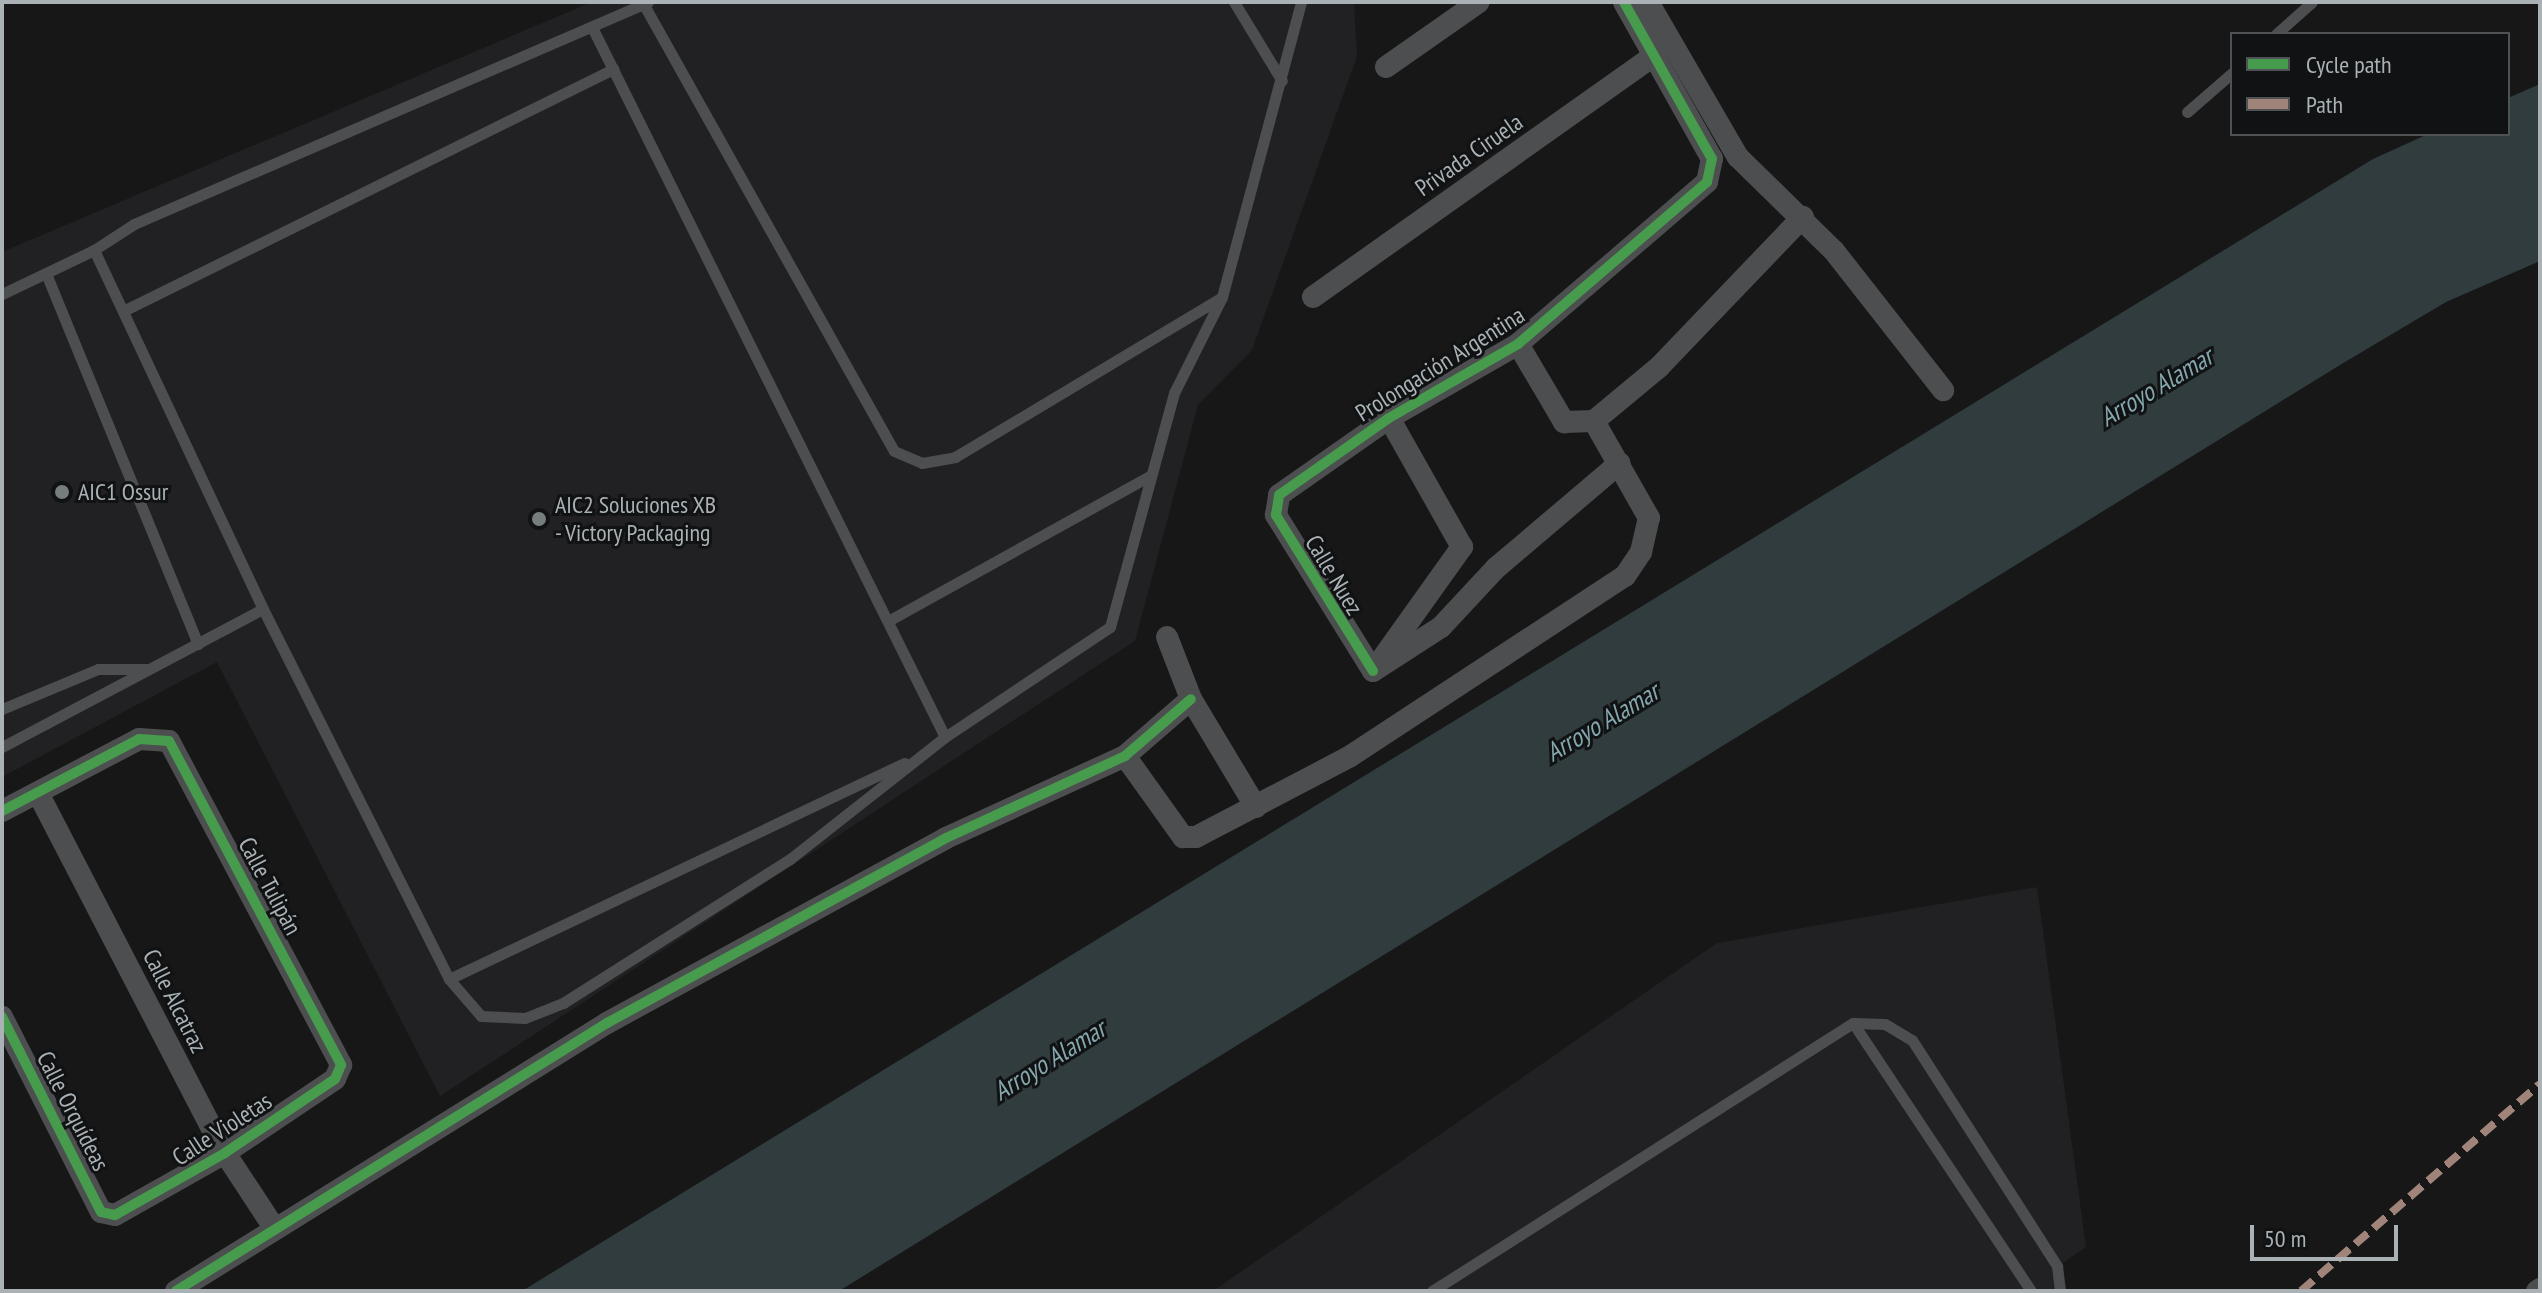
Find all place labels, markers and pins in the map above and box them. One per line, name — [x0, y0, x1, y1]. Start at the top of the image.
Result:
place label: AIC1 Ossur — [78, 478, 168, 506]
marker: AIC1 Ossur — [53, 483, 71, 501]
place label: AIC2 Soluciones XB - Victory Packaging — [555, 491, 717, 547]
marker: AIC2 Soluciones XB - Victory Packaging — [530, 510, 548, 528]

